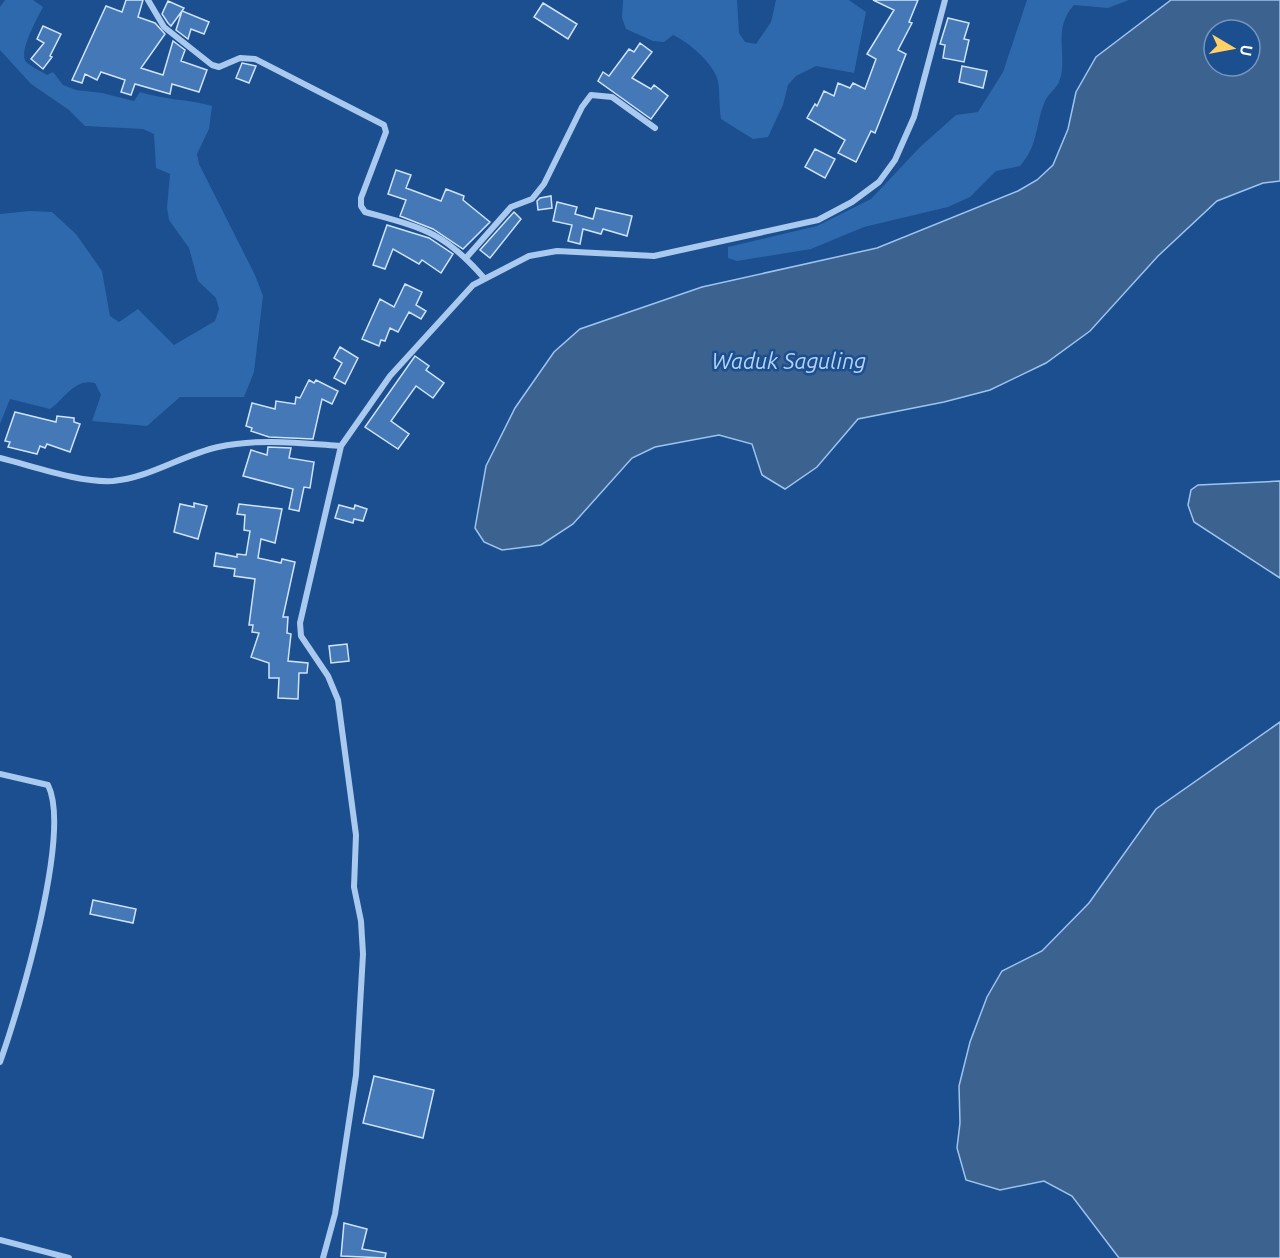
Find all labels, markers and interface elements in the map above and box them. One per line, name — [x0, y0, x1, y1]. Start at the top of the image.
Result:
north arrow — [1202, 18, 1262, 78]
text: U — [1237, 44, 1257, 58]
water label: Waduk Saguling — [712, 348, 866, 373]

